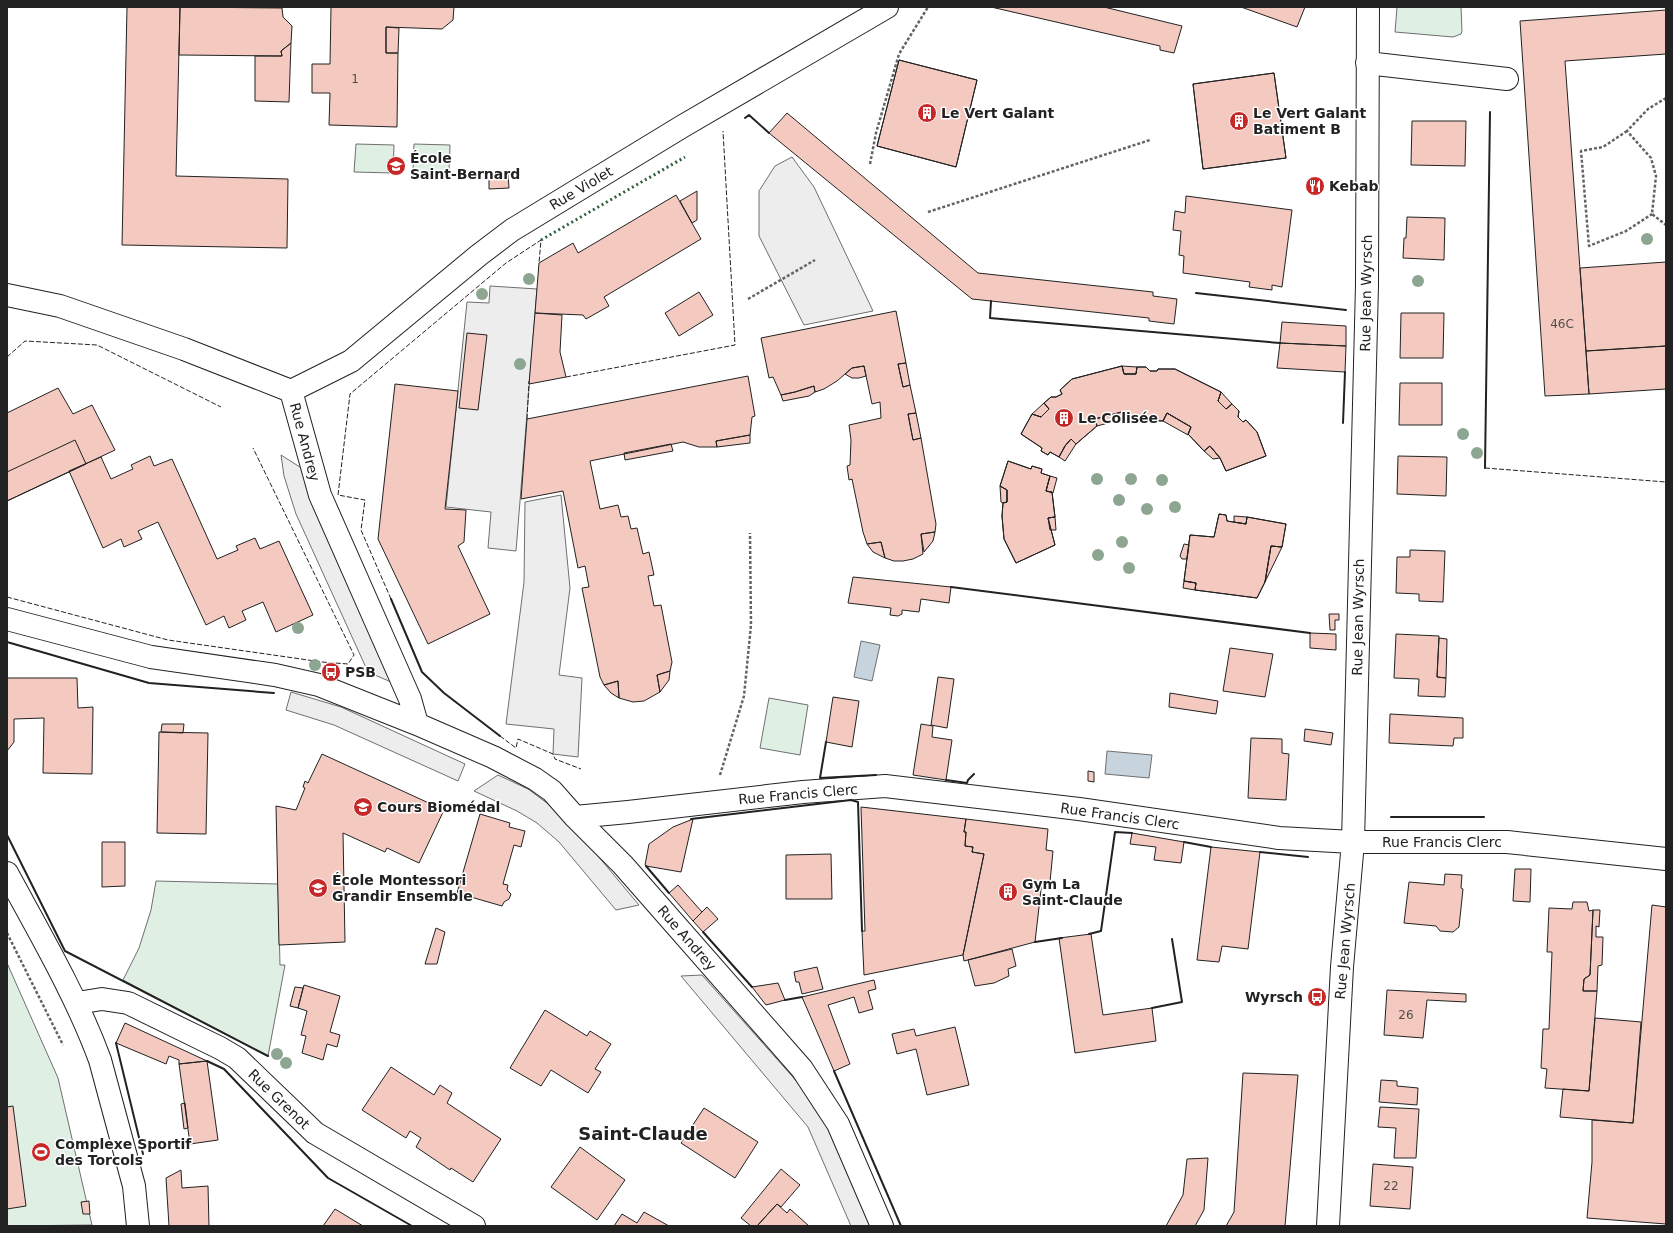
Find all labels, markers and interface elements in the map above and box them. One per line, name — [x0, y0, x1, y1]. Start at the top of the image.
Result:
house number: 1 — [351, 72, 359, 86]
building icon: Le Vert Galant — [916, 102, 938, 124]
place label: Le Vert Galant — [941, 105, 1054, 121]
place label: Le Vert Galant Batiment B — [1253, 105, 1366, 137]
building icon: Le Vert Galant Batiment B — [1228, 110, 1250, 132]
place label: École Saint-Bernard — [410, 150, 520, 182]
school or university icon: École Saint-Bernard — [385, 155, 407, 177]
street label: Rue Violet — [547, 163, 616, 213]
restaurant icon: Kebab — [1304, 175, 1326, 197]
place label: Kebab — [1329, 178, 1379, 194]
street label: Rue Jean Wyrsch — [1357, 234, 1375, 352]
house number: 46C — [1550, 317, 1574, 331]
street label: Rue Andrey — [287, 401, 323, 483]
building icon: Le Colisée — [1053, 407, 1075, 429]
place label: Le Colisée — [1078, 410, 1158, 426]
street label: Rue Jean Wyrsch — [1349, 558, 1367, 676]
bus stop icon: PSB — [320, 661, 342, 683]
place label: PSB — [345, 664, 376, 680]
street label: Rue Francis Clerc — [738, 781, 858, 807]
school or university icon: Cours Biomédal — [352, 796, 374, 818]
place label: Cours Biomédal — [377, 799, 500, 815]
street label: Rue Francis Clerc — [1059, 800, 1181, 832]
street label: Rue Francis Clerc — [1382, 834, 1502, 850]
place label: École Montessori Grandir Ensemble — [332, 872, 473, 904]
place label: Gym La Saint-Claude — [1022, 876, 1123, 908]
school or university icon: École Montessori Grandir Ensemble — [307, 877, 329, 899]
building icon: Gym La Saint-Claude — [997, 881, 1019, 903]
street label: Rue Jean Wyrsch — [1332, 882, 1358, 1000]
street label: Rue Andrey — [654, 902, 720, 974]
bus stop icon: Wyrsch — [1306, 986, 1328, 1008]
place label: Wyrsch — [1245, 989, 1303, 1005]
house number: 26 — [1398, 1008, 1414, 1022]
street label: Rue Grenot — [245, 1066, 313, 1133]
district label: Saint-Claude — [578, 1123, 708, 1144]
place label: Complexe Sportif des Torcols — [55, 1136, 192, 1168]
sports icon: Complexe Sportif des Torcols — [30, 1141, 52, 1163]
house number: 22 — [1383, 1179, 1399, 1193]

